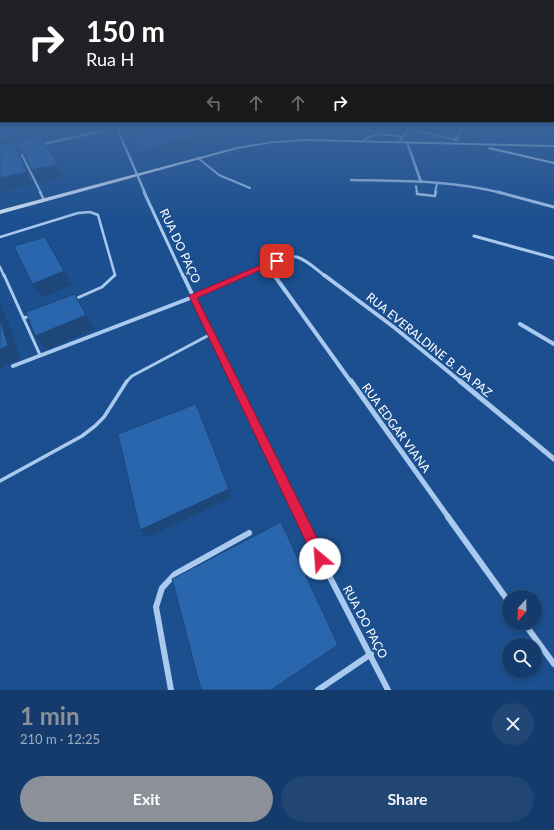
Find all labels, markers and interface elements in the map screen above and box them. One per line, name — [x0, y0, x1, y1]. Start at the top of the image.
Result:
text: 150 m — [86, 14, 165, 48]
icon: right — [20, 16, 72, 68]
text: Rua H — [86, 48, 134, 70]
icon: left — [203, 92, 225, 114]
icon: ahead — [245, 92, 267, 114]
icon: ahead — [287, 92, 309, 114]
icon: right — [329, 92, 351, 114]
street label: RUA DO PAÇO — [157, 206, 204, 286]
pin — [260, 244, 294, 278]
icon: arrive — [266, 250, 288, 272]
street label: RUA EVERALDINE B. DA PAZ — [363, 289, 495, 400]
street label: RUA EDGAR VIANA — [359, 380, 434, 476]
position arrow — [299, 538, 341, 580]
street label: RUA DO PAÇO — [340, 583, 391, 661]
north arrow — [502, 590, 542, 630]
map controls — [502, 590, 542, 678]
button: search — [502, 638, 542, 678]
text: 1 min — [20, 701, 80, 730]
button: close — [492, 703, 534, 745]
text: 210 m · 12:25 — [20, 731, 100, 747]
button: Exit — [20, 776, 273, 822]
button: Share — [281, 776, 534, 822]

